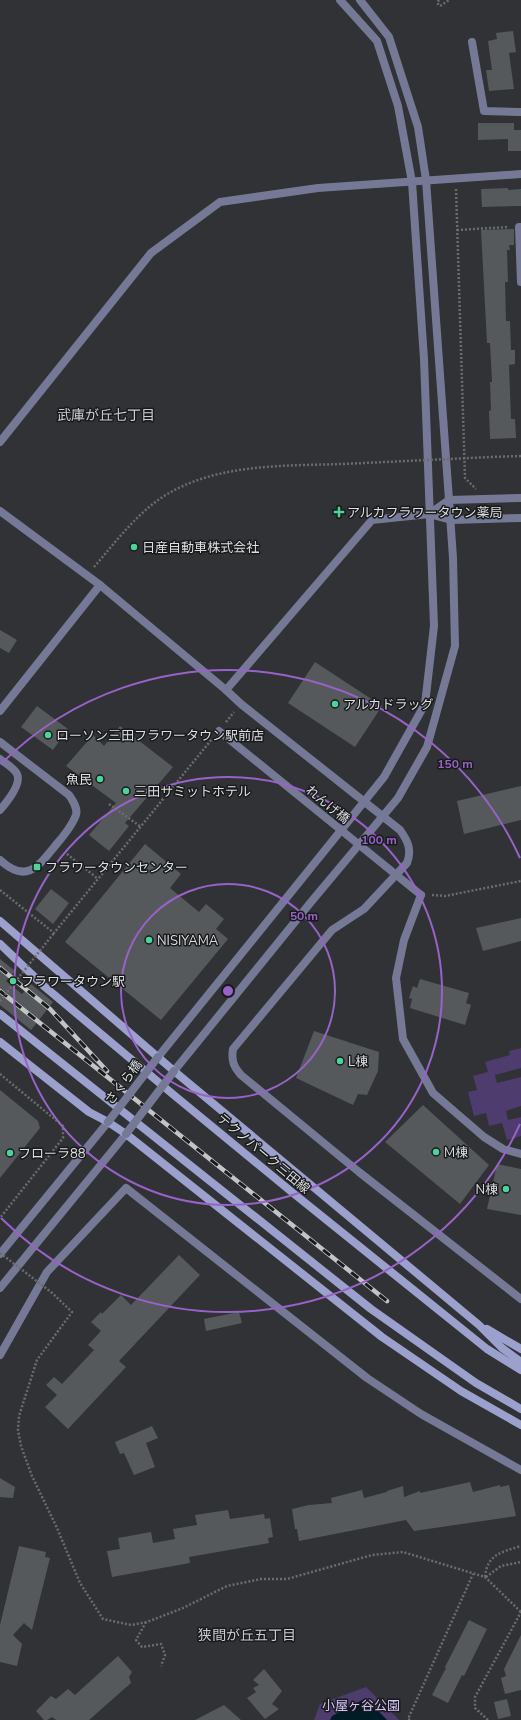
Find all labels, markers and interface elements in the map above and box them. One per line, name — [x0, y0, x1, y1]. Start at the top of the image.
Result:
district label: 武庫が丘七丁目 — [57, 406, 155, 425]
place label: アルカフラワータウン薬局 — [347, 504, 502, 522]
marker: アルカフラワータウン薬局 — [334, 507, 344, 517]
place label: 日産自動車株式会社 — [142, 539, 259, 557]
marker: 日産自動車株式会社 — [129, 542, 139, 552]
place label: アルカドラッグ — [343, 696, 433, 714]
marker: アルカドラッグ — [330, 699, 340, 709]
place label: ローソン三田フラワータウン駅前店 — [56, 727, 264, 745]
marker: ローソン三田フラワータウン駅前店 — [43, 730, 53, 740]
text: 150 m — [437, 756, 473, 772]
place label: 魚民 — [66, 771, 92, 789]
marker: 魚民 — [95, 774, 105, 784]
street label: れんげ橋 — [301, 781, 353, 828]
place label: 三田サミットホテル — [134, 783, 251, 801]
marker: 三田サミットホテル — [121, 786, 131, 796]
text: 100 m — [361, 832, 397, 848]
place label: フラワータウンセンター — [45, 859, 188, 877]
marker: フラワータウンセンター — [32, 862, 42, 872]
text: 50 m — [290, 908, 318, 924]
place label: NISIYAMA — [157, 932, 219, 950]
marker: NISIYAMA — [144, 935, 154, 945]
place label: フラワータウン駅 — [21, 973, 125, 991]
marker: フラワータウン駅 — [8, 976, 18, 986]
centre of rings — [221, 984, 235, 998]
place label: L棟 — [348, 1053, 368, 1071]
street label: さくら橋 — [101, 1056, 147, 1109]
marker: L棟 — [335, 1056, 345, 1066]
street label: テクノパーク三田線 — [213, 1110, 314, 1198]
place label: M棟 — [444, 1144, 468, 1162]
place label: フローラ88 — [18, 1145, 86, 1163]
marker: M棟 — [431, 1147, 441, 1157]
marker: フローラ88 — [5, 1148, 15, 1158]
place label: N棟 — [475, 1181, 498, 1199]
marker: N棟 — [501, 1184, 511, 1194]
district label: 狭間が丘五丁目 — [198, 1626, 296, 1645]
park label: 小屋ヶ谷公園 — [322, 1697, 400, 1715]

